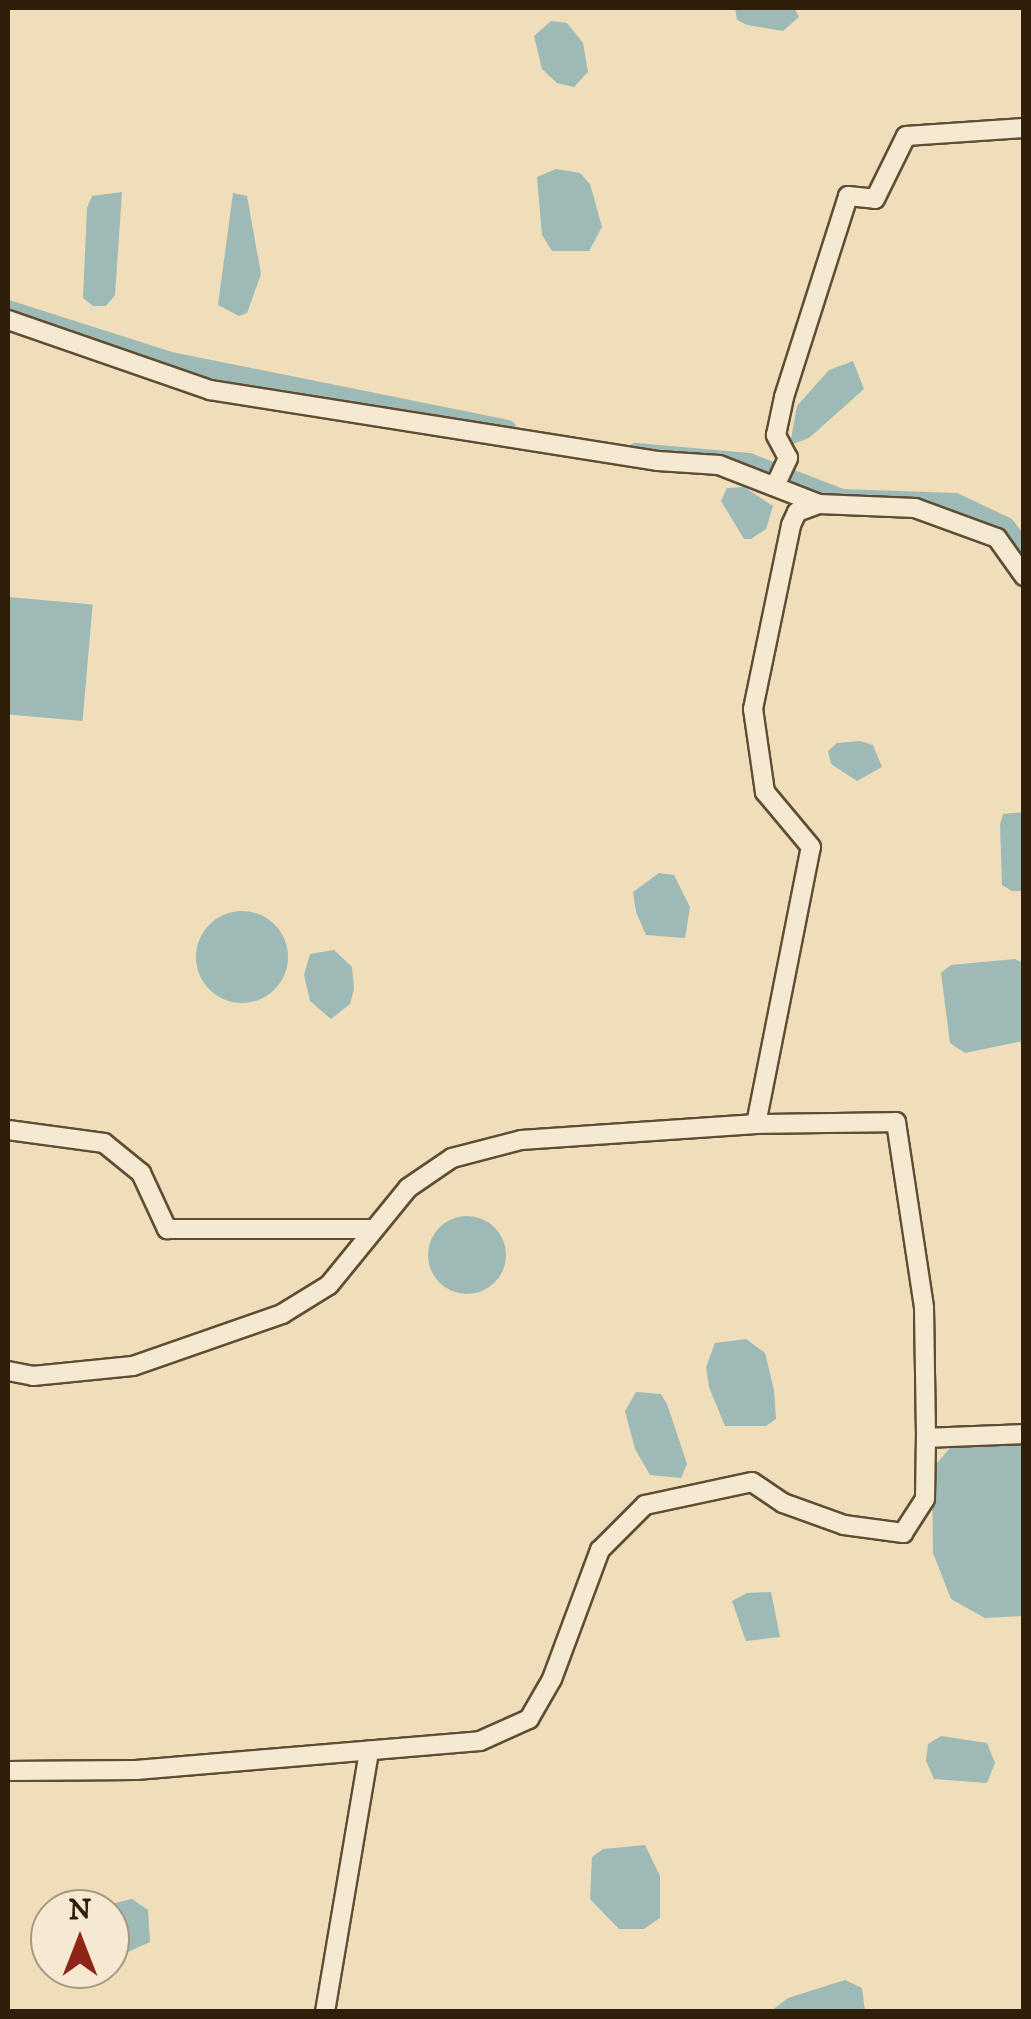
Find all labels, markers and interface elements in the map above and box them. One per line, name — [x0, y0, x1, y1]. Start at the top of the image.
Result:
north arrow — [30, 1889, 130, 1989]
text: N — [69, 1893, 91, 1928]

